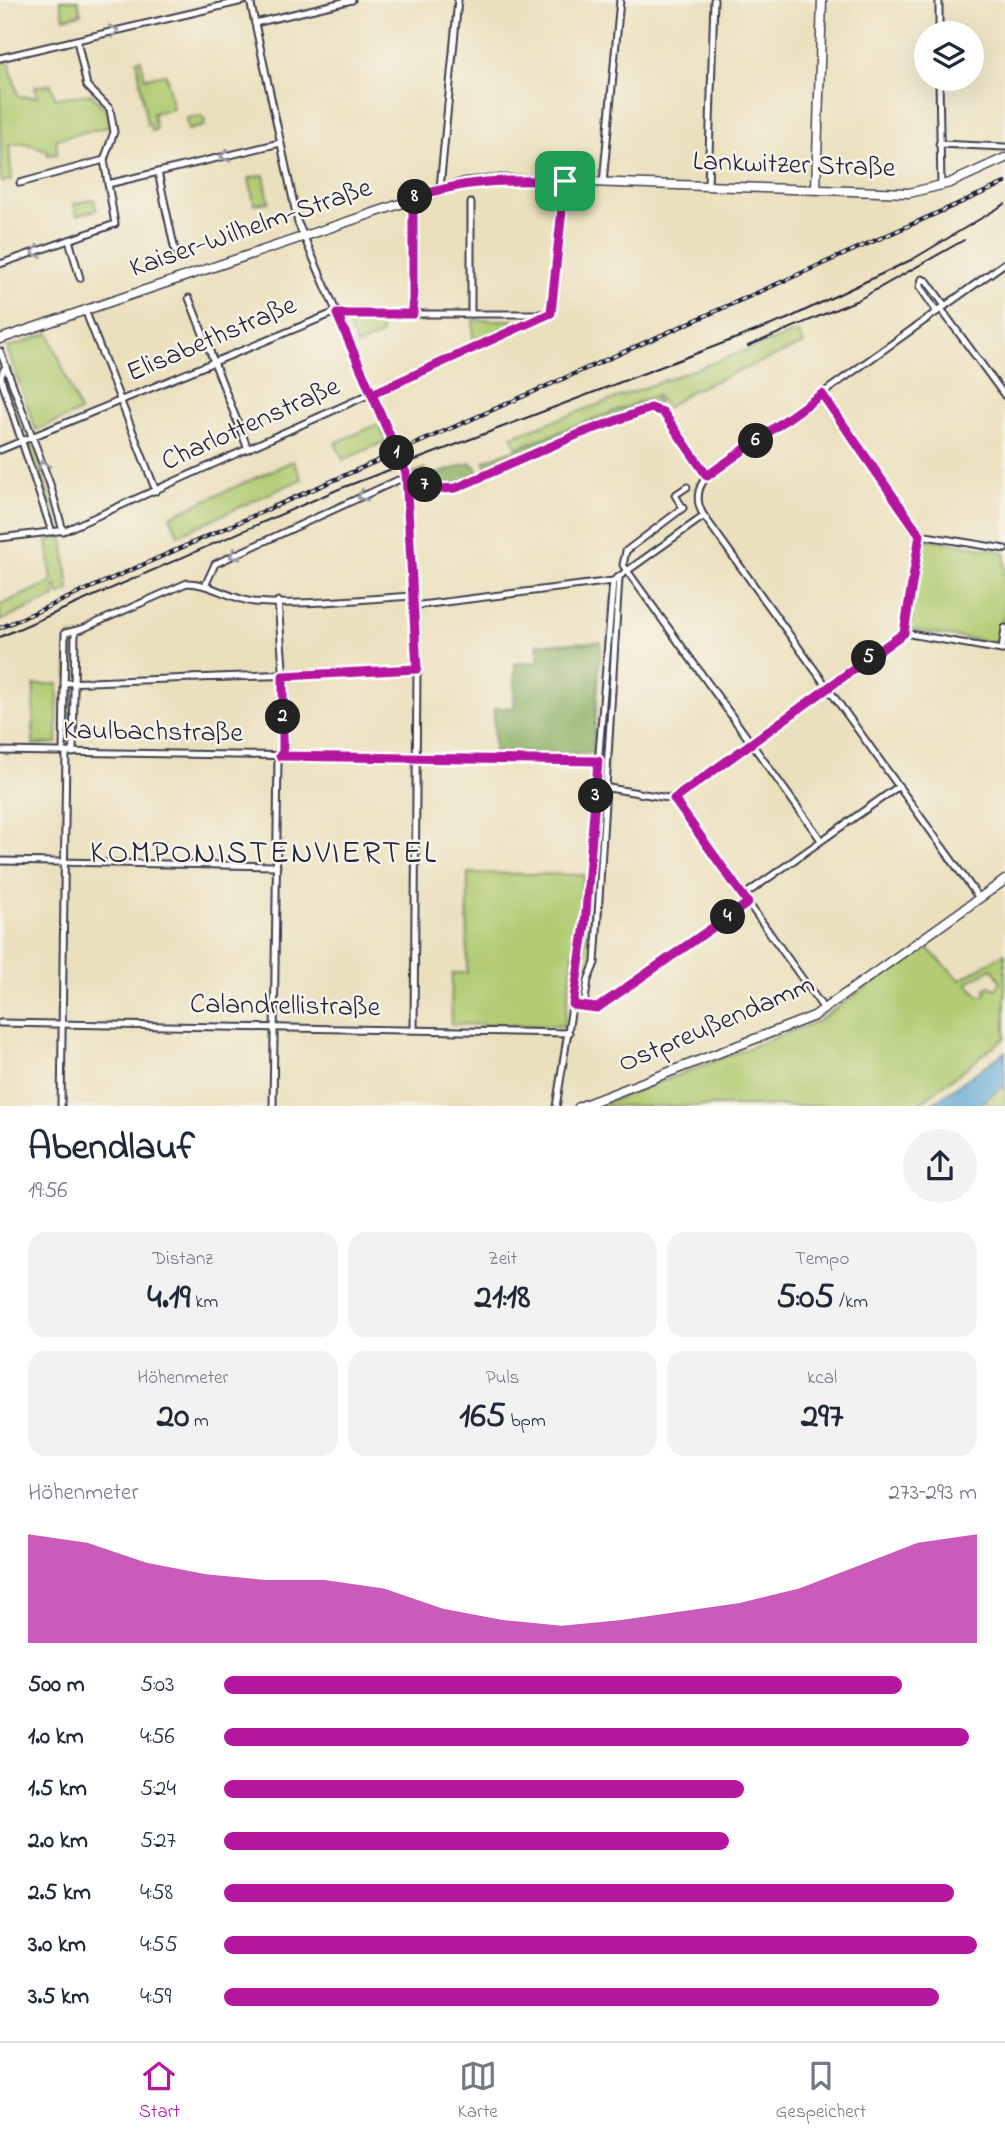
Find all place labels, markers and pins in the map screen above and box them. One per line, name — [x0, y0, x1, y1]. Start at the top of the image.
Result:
pin — [535, 151, 595, 211]
pin: 8 — [398, 180, 432, 214]
pin: 6 — [738, 424, 774, 458]
pin: 1 — [380, 435, 414, 470]
pin: 7 — [408, 468, 442, 503]
pin: 5 — [852, 640, 886, 676]
pin: 2 — [266, 700, 300, 734]
pin: 3 — [578, 778, 614, 814]
pin: 4 — [710, 900, 746, 934]

